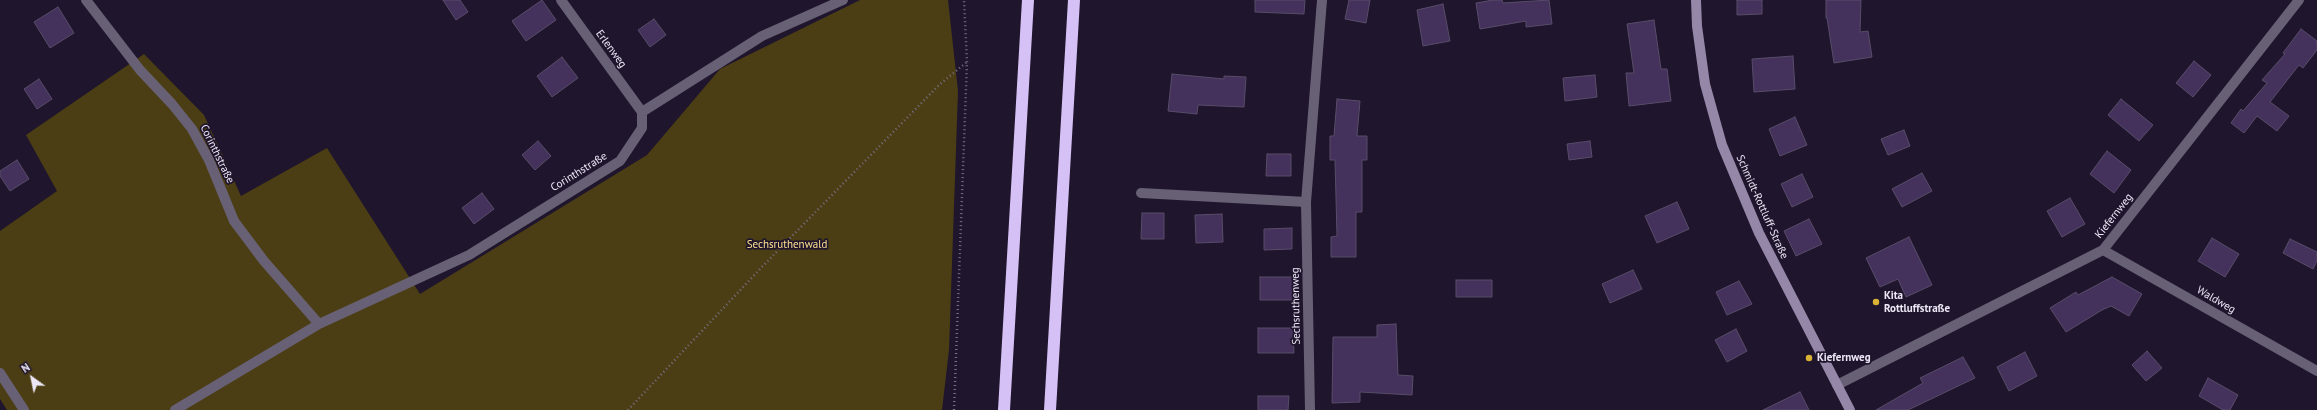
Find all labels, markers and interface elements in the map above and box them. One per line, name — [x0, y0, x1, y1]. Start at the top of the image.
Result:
street label: Erlenweg — [593, 27, 629, 71]
street label: Corinthstraße — [197, 122, 237, 186]
street label: Corinthstraße — [548, 149, 610, 195]
street label: Schmidt-Rottluff-Straße — [1733, 153, 1791, 261]
street label: Kiefernweg — [2092, 191, 2136, 241]
park label: Sechsruthenwald — [747, 238, 827, 252]
street label: Sechsruthenweg — [1289, 267, 1303, 345]
street label: Waldweg — [2194, 284, 2238, 316]
place label: Kita Rottluffstraße — [1884, 289, 1950, 315]
marker: Kita Rottluffstraße — [1871, 297, 1881, 307]
place label: Kiefernweg — [1817, 351, 1871, 365]
marker: Kiefernweg — [1804, 353, 1814, 363]
north arrow — [12, 358, 52, 398]
text: N — [19, 360, 32, 376]

